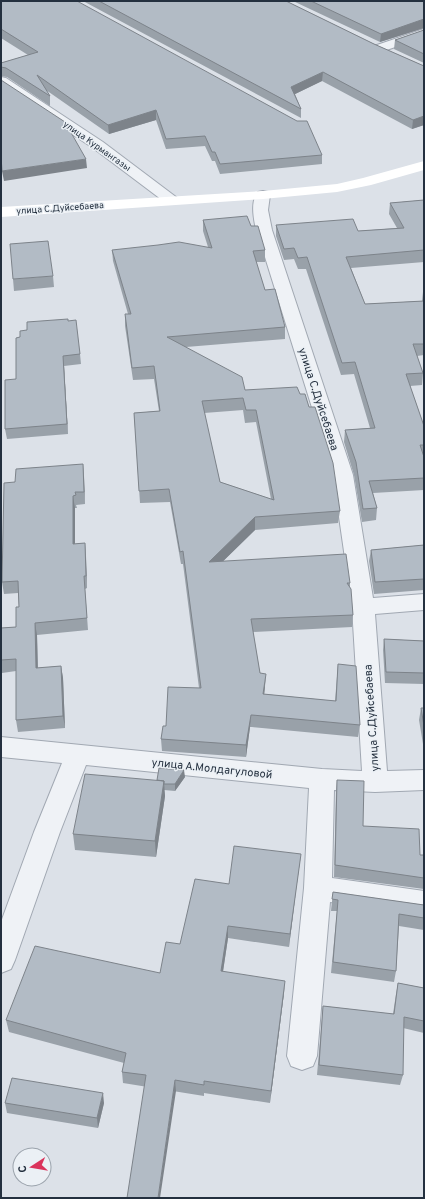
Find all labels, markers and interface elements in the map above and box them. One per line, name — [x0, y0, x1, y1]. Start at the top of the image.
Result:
street label: улица Курмангазы — [61, 119, 133, 174]
street label: улица С.Дуйсебаева — [16, 200, 105, 217]
street label: улица С.Дуйсебаева — [295, 346, 341, 453]
street label: улица С.Дуйсебаева — [361, 664, 383, 772]
street label: улица А.Молдагуловой — [151, 756, 273, 782]
north arrow — [12, 1147, 52, 1187]
text: С — [16, 1164, 31, 1174]

